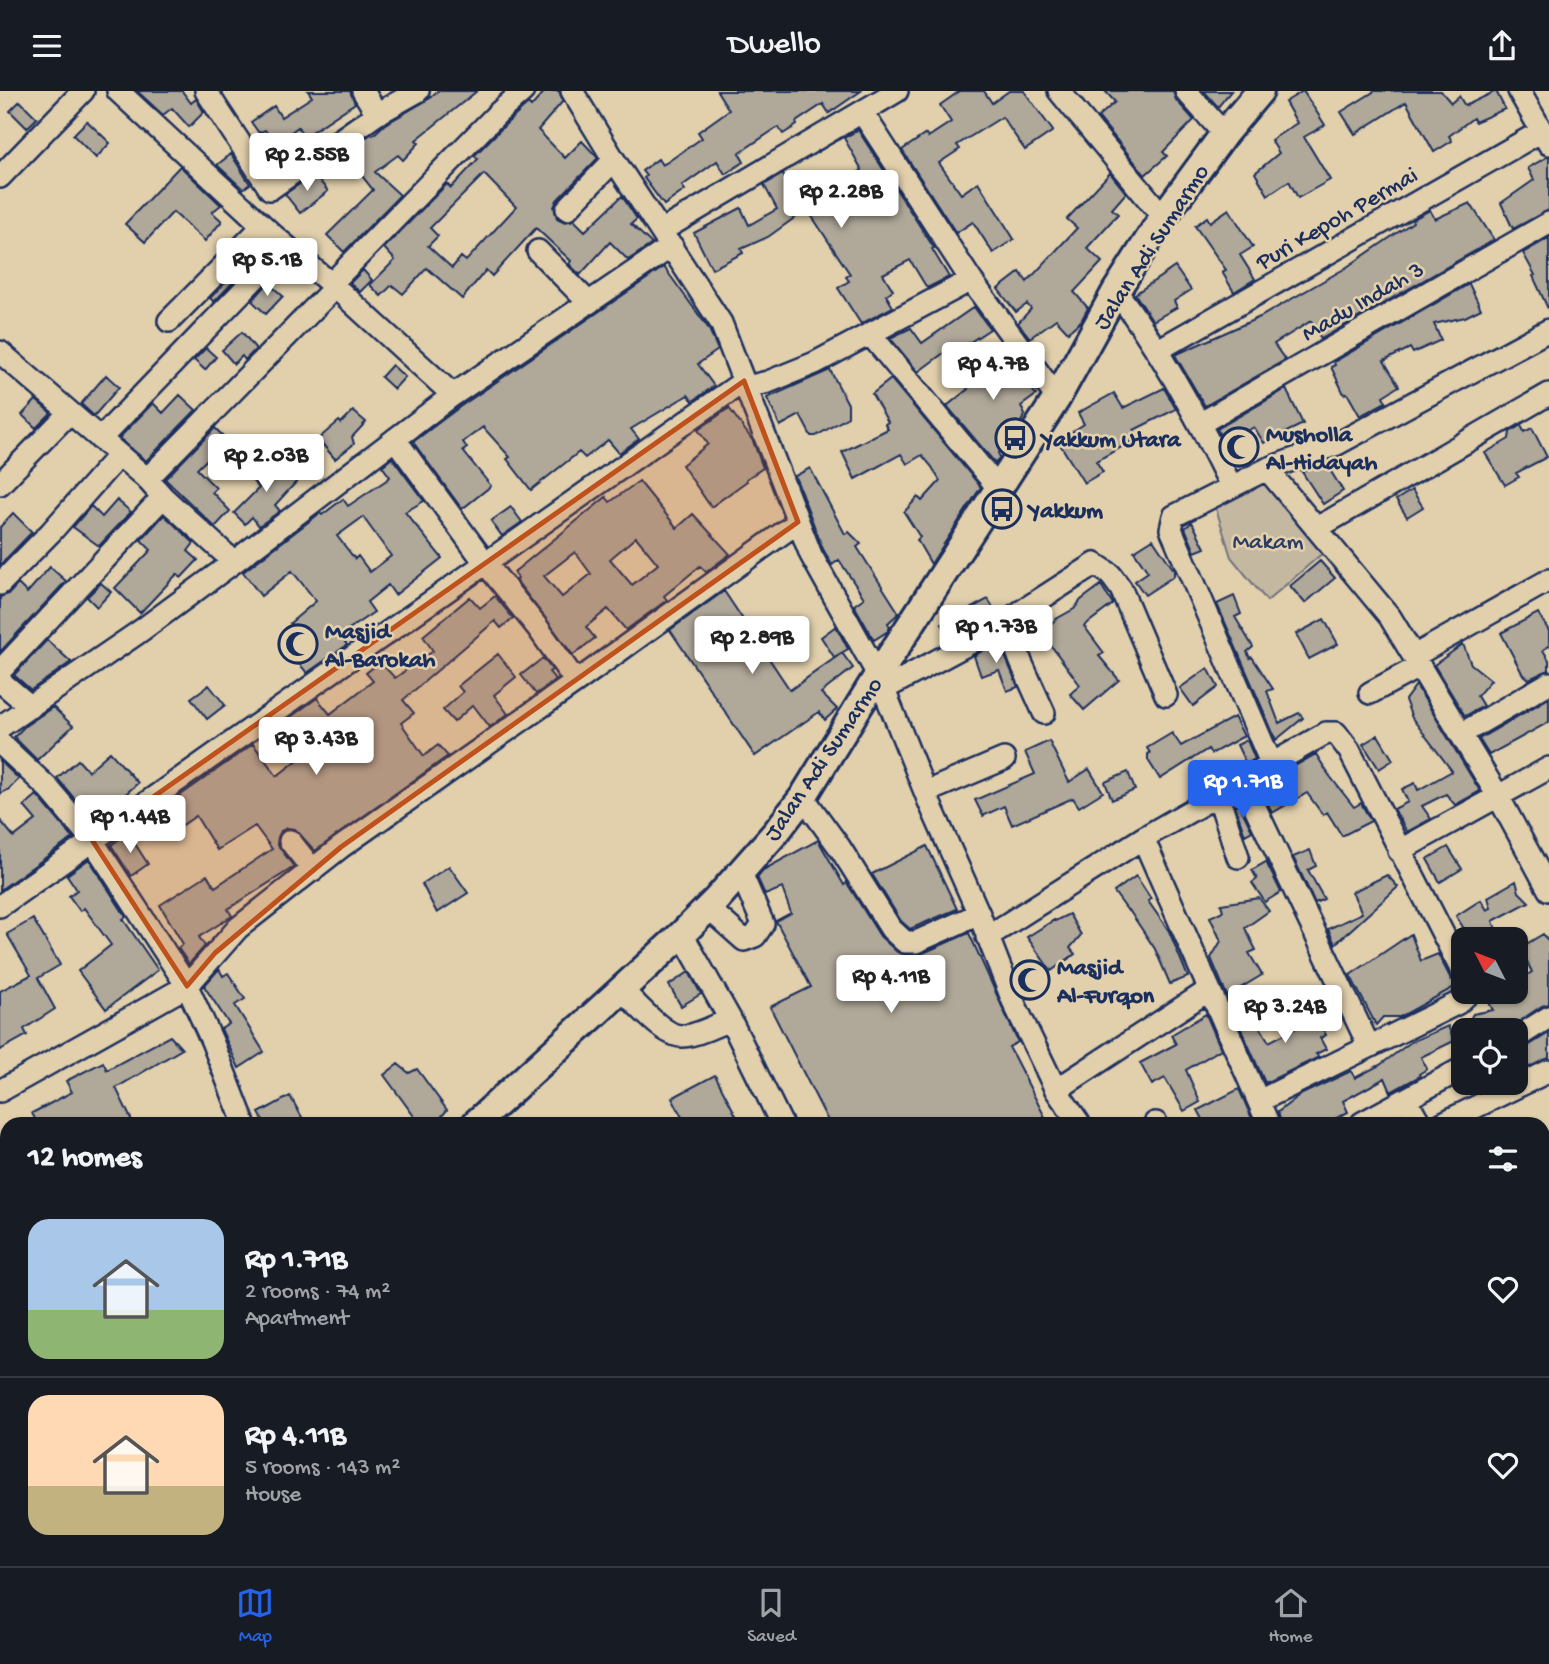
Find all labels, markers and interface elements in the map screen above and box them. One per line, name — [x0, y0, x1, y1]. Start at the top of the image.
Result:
icon: menu — [28, 27, 66, 65]
text: Dwello — [728, 27, 821, 65]
icon: share — [1483, 27, 1521, 65]
pin: Rp 2.55B — [235, 133, 379, 193]
text: Rp 2.55B — [265, 142, 349, 169]
street label: Jalan Adi Sumarmo — [1089, 160, 1217, 336]
street label: Puri Kepoh Permai — [1251, 162, 1424, 279]
pin: Rp 2.28B — [769, 171, 913, 230]
text: Rp 2.28B — [800, 179, 882, 206]
pin: Rp 5.1B — [202, 239, 332, 298]
text: Rp 5.1B — [232, 247, 302, 274]
street label: Madu Indah 3 — [1297, 256, 1430, 350]
pin: Rp 4.7B — [928, 343, 1058, 402]
text: Rp 4.7B — [958, 351, 1028, 378]
bus stop icon: Yakkum Utara — [994, 417, 1036, 459]
place label: Musholla Al-Hidayah — [1265, 422, 1377, 479]
mosque icon: Musholla Al-Hidayah — [1218, 426, 1260, 468]
place label: Yakkum Utara — [1039, 427, 1182, 456]
pin: Rp 2.03B — [194, 435, 338, 494]
text: Rp 2.03B — [224, 443, 308, 470]
bus stop icon: Yakkum — [981, 488, 1023, 530]
place label: Yakkum — [1026, 498, 1103, 527]
park label: Makam — [1232, 529, 1304, 558]
pin: Rp 1.73B — [924, 605, 1068, 665]
text: Rp 1.73B — [956, 614, 1036, 641]
pin: Rp 2.89B — [680, 617, 824, 676]
place label: Masjid Al-Barokah — [324, 619, 436, 676]
mosque icon: Masjid Al-Barokah — [277, 623, 319, 665]
text: Rp 2.89B — [710, 625, 794, 652]
street label: Jalan Adi Sumarmo — [759, 672, 890, 847]
pin: Rp 3.43B — [244, 717, 388, 777]
text: Rp 3.43B — [275, 726, 357, 753]
pin: Rp 1.71B — [1171, 761, 1315, 820]
text: Rp 1.71B — [1204, 769, 1282, 796]
pin: Rp 1.44B — [58, 795, 202, 855]
text: Rp 1.44B — [91, 804, 169, 831]
north arrow — [1451, 927, 1528, 1005]
map controls — [1451, 927, 1528, 1095]
pin: Rp 4.11B — [819, 955, 963, 1015]
place label: Masjid Al-Furqon — [1056, 955, 1155, 1012]
mosque icon: Masjid Al-Furqon — [1009, 959, 1051, 1001]
text: Rp 4.11B — [852, 964, 930, 991]
pin: Rp 3.24B — [1213, 985, 1357, 1045]
text: Rp 3.24B — [1244, 994, 1326, 1021]
button: locate — [1451, 1018, 1528, 1095]
icon: filters — [1484, 1140, 1522, 1178]
text: 12 homes — [28, 1142, 141, 1177]
text: Rp 1.71B — [245, 1244, 347, 1279]
icon: home — [84, 1247, 168, 1331]
icon: heart — [1484, 1270, 1522, 1308]
text: 2 rooms · 74 m² — [245, 1279, 390, 1306]
text: Apartment — [245, 1306, 349, 1333]
text: Rp 4.11B — [245, 1420, 346, 1455]
icon: home — [84, 1423, 168, 1507]
icon: heart — [1484, 1446, 1522, 1484]
text: 5 rooms · 143 m² — [245, 1455, 400, 1482]
text: House — [245, 1482, 301, 1509]
tab: Map — [236, 1584, 274, 1649]
tab: Saved — [747, 1584, 796, 1649]
tab: Home — [1269, 1584, 1313, 1649]

